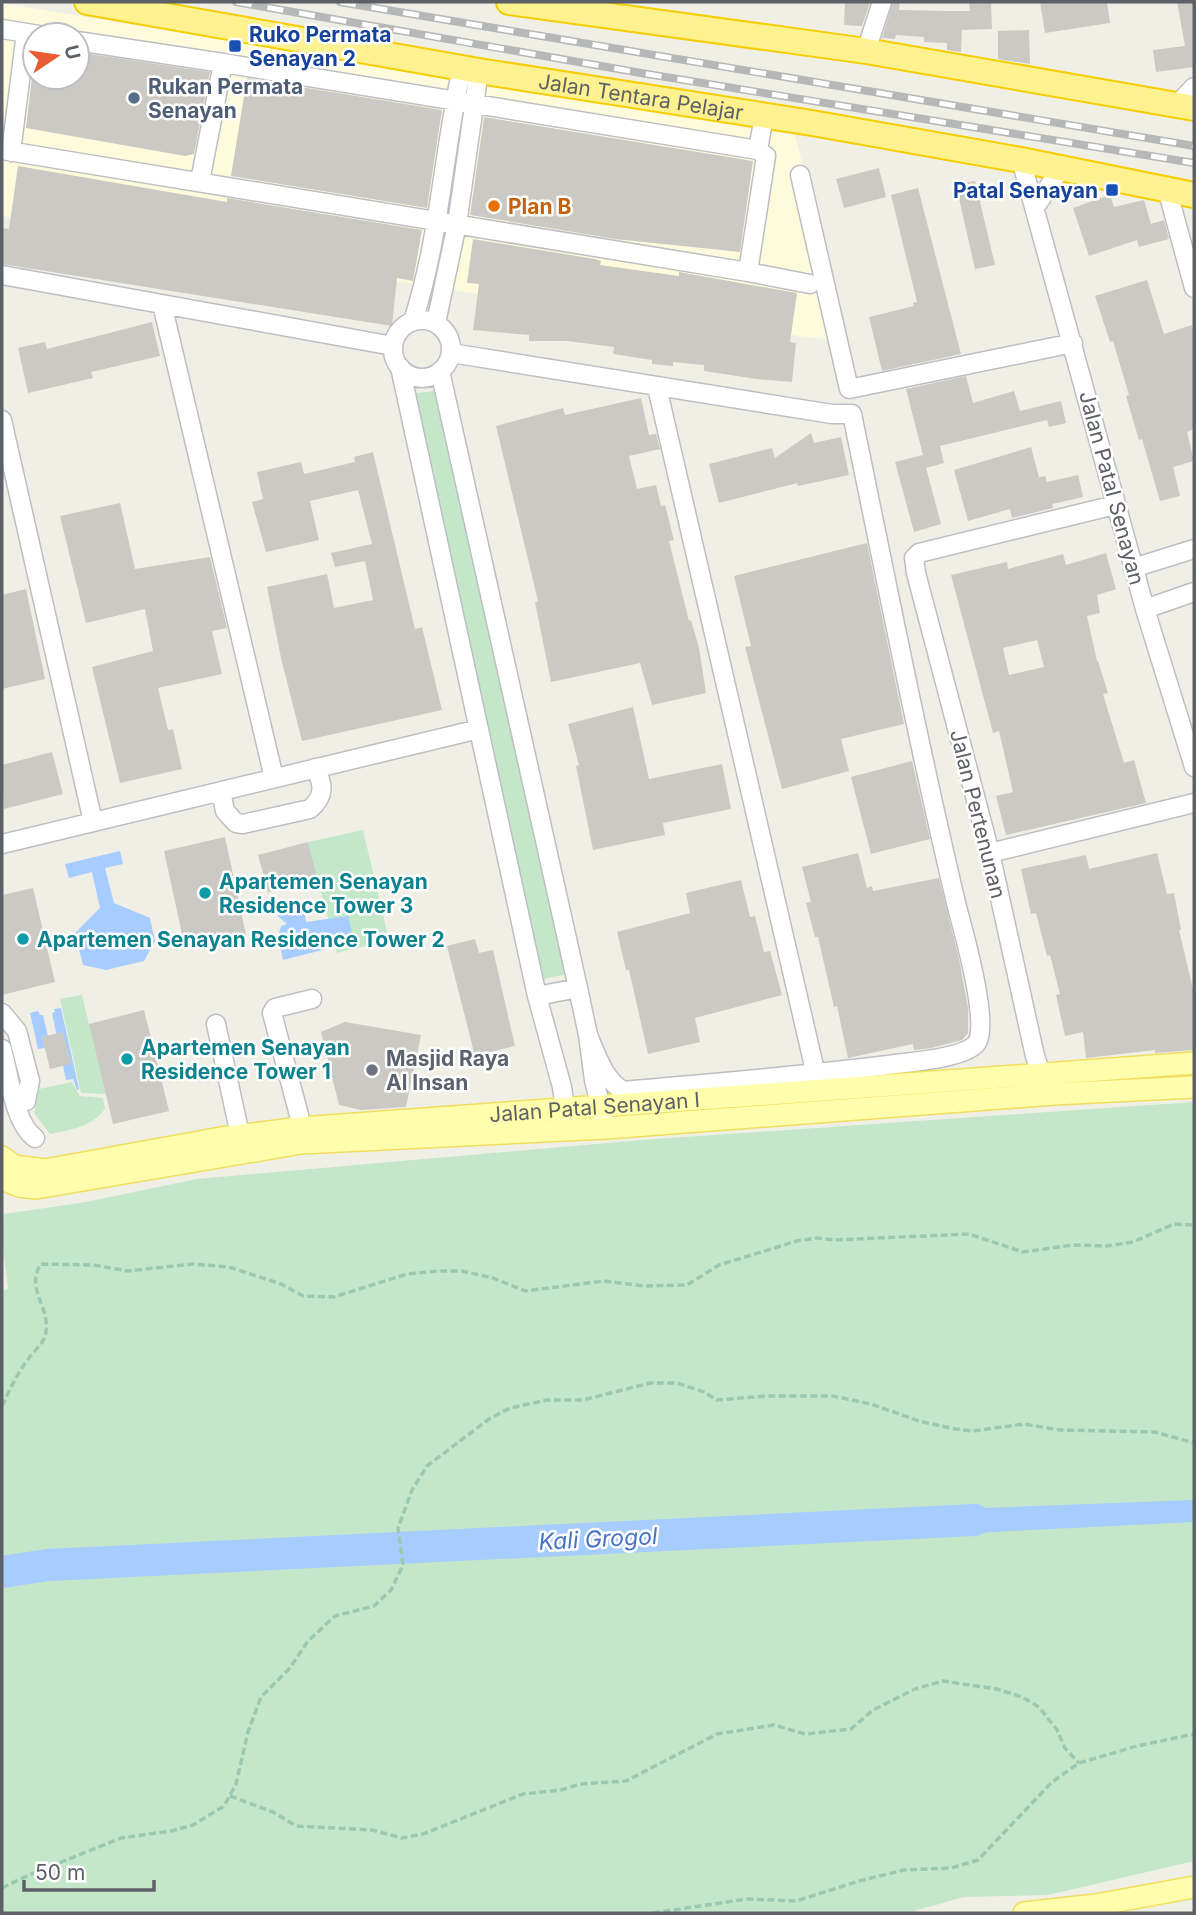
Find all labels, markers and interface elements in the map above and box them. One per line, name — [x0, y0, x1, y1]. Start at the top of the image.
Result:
north arrow — [21, 21, 91, 91]
place label: Ruko Permata Senayan 2 — [249, 22, 391, 71]
marker: Ruko Permata Senayan 2 — [227, 38, 243, 54]
text: U — [59, 43, 85, 62]
street label: Jalan Tentara Pelajar — [537, 68, 745, 125]
place label: Rukan Permata Senayan — [148, 74, 303, 123]
marker: Rukan Permata Senayan — [126, 90, 142, 106]
place label: Patal Senayan — [953, 178, 1098, 203]
marker: Patal Senayan — [1104, 182, 1120, 198]
place label: Plan B — [508, 194, 572, 219]
marker: Plan B — [486, 198, 502, 214]
street label: Jalan Patal Senayan — [1074, 388, 1150, 588]
street label: Jalan Pertenunan — [945, 727, 1011, 901]
place label: Apartemen Senayan Residence Tower 3 — [219, 869, 428, 918]
marker: Apartemen Senayan Residence Tower 3 — [197, 885, 213, 901]
place label: Apartemen Senayan Residence Tower 2 — [37, 927, 445, 952]
marker: Apartemen Senayan Residence Tower 2 — [15, 931, 31, 947]
place label: Apartemen Senayan Residence Tower 1 — [141, 1035, 350, 1084]
place label: Masjid Raya Al Insan — [386, 1046, 509, 1095]
marker: Apartemen Senayan Residence Tower 1 — [119, 1051, 135, 1067]
marker: Masjid Raya Al Insan — [364, 1062, 380, 1078]
street label: Jalan Patal Senayan I — [488, 1086, 701, 1127]
water label: Kali Grogol — [538, 1522, 659, 1556]
scale bar — [24, 1848, 154, 1892]
text: 50 m — [35, 1860, 85, 1885]

